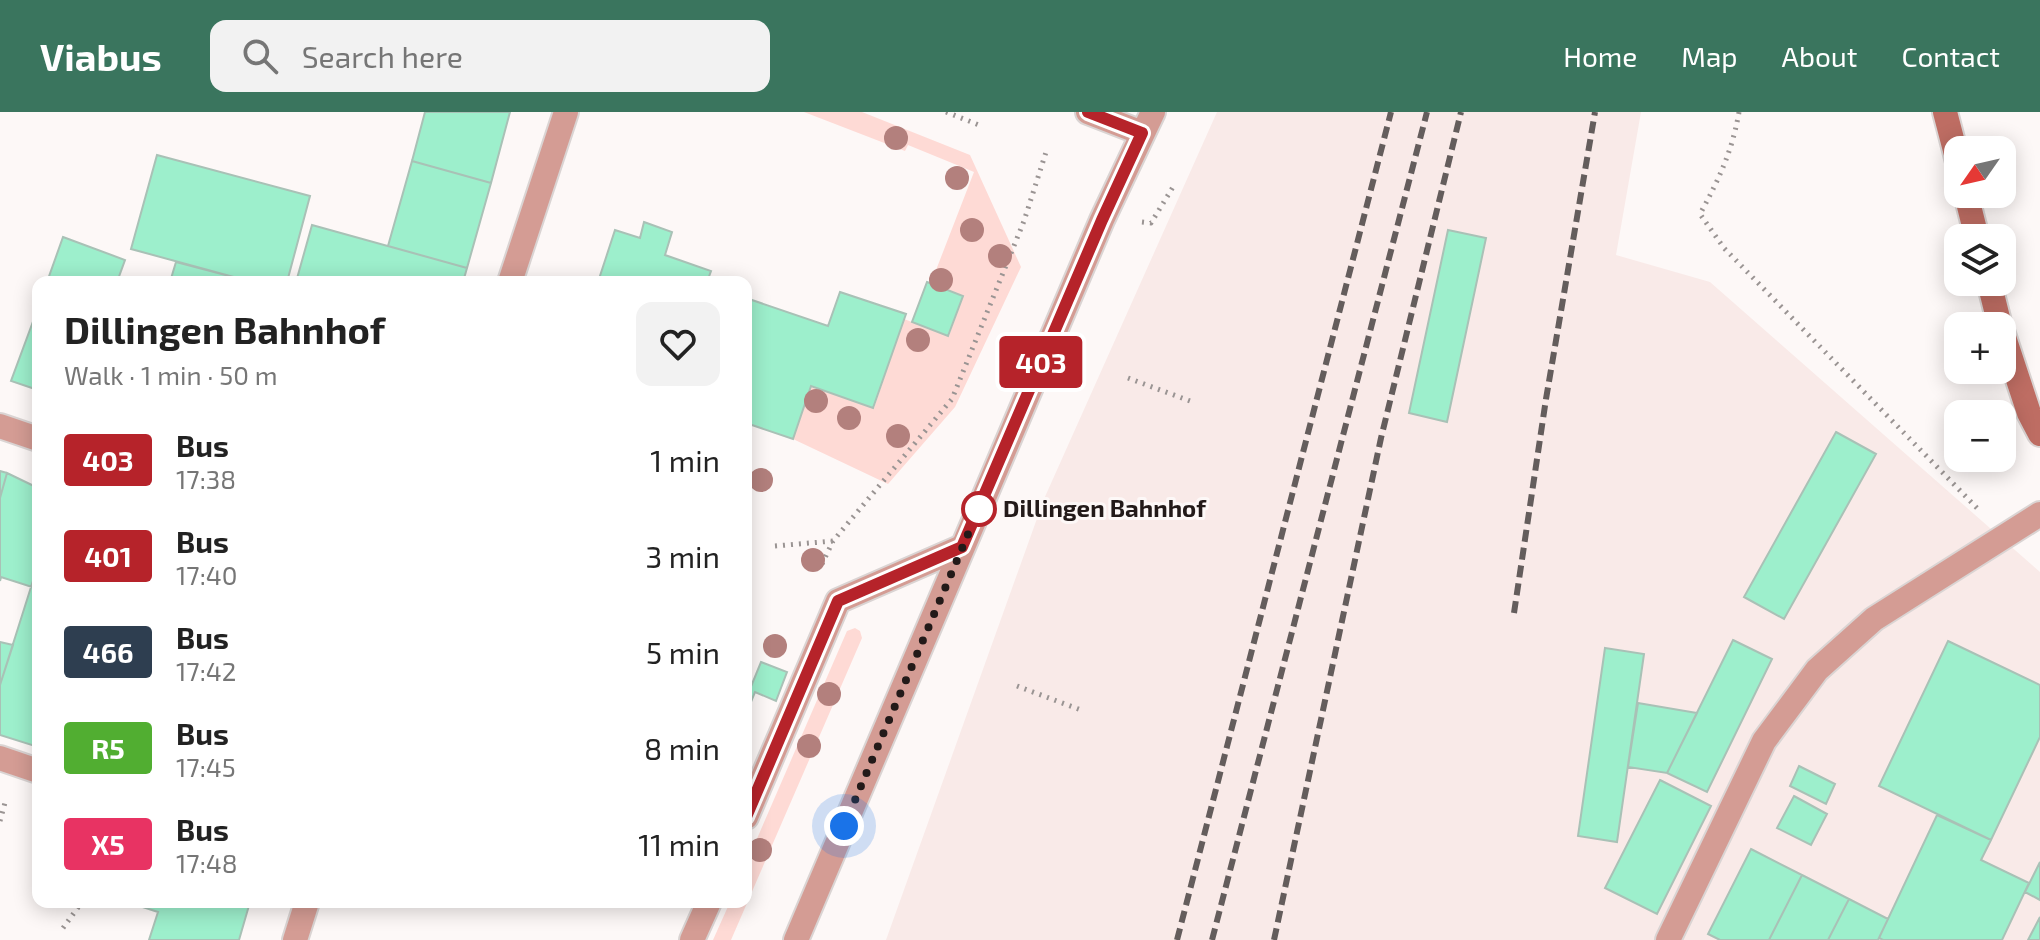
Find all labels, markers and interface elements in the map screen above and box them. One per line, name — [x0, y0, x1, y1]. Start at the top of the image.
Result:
search box — [210, 20, 770, 92]
text: Viabus — [40, 33, 162, 79]
icon: search — [238, 34, 282, 78]
text: Search here — [302, 38, 463, 74]
text: Home — [1563, 39, 1637, 73]
text: Map — [1681, 39, 1738, 73]
text: About — [1782, 39, 1857, 73]
text: Contact — [1901, 39, 2000, 73]
north arrow — [1944, 136, 2016, 208]
map controls — [1944, 136, 2016, 472]
button: layers — [1944, 224, 2016, 296]
button: heart — [636, 302, 720, 386]
text: Dillingen Bahnhof — [64, 306, 385, 352]
button: + — [1944, 312, 2016, 384]
line badge: 403 — [995, 336, 1087, 388]
text: 403 — [1015, 345, 1067, 379]
text: Walk · 1 min · 50 m — [64, 359, 277, 390]
button: − — [1944, 400, 2016, 472]
text: Bus — [176, 427, 229, 463]
text: 1 min — [650, 442, 720, 478]
text: 403 — [82, 443, 134, 477]
text: 17:38 — [176, 463, 236, 494]
marker: Dillingen Bahnhof — [962, 492, 996, 526]
place label: Dillingen Bahnhof — [1003, 493, 1207, 522]
text: Bus — [176, 523, 229, 559]
text: 3 min — [645, 538, 720, 574]
text: 401 — [84, 539, 132, 573]
text: 17:40 — [176, 559, 237, 590]
text: Bus — [176, 619, 229, 655]
text: 5 min — [646, 634, 720, 670]
text: 466 — [83, 635, 133, 669]
text: 17:42 — [176, 655, 236, 686]
text: Bus — [176, 715, 229, 751]
text: 8 min — [644, 730, 720, 766]
text: R5 — [91, 731, 125, 765]
text: 17:45 — [176, 751, 236, 782]
your location — [824, 806, 864, 846]
text: Bus — [176, 811, 229, 847]
text: 11 min — [638, 826, 720, 862]
text: X5 — [91, 827, 125, 861]
text: 17:48 — [176, 847, 238, 878]

